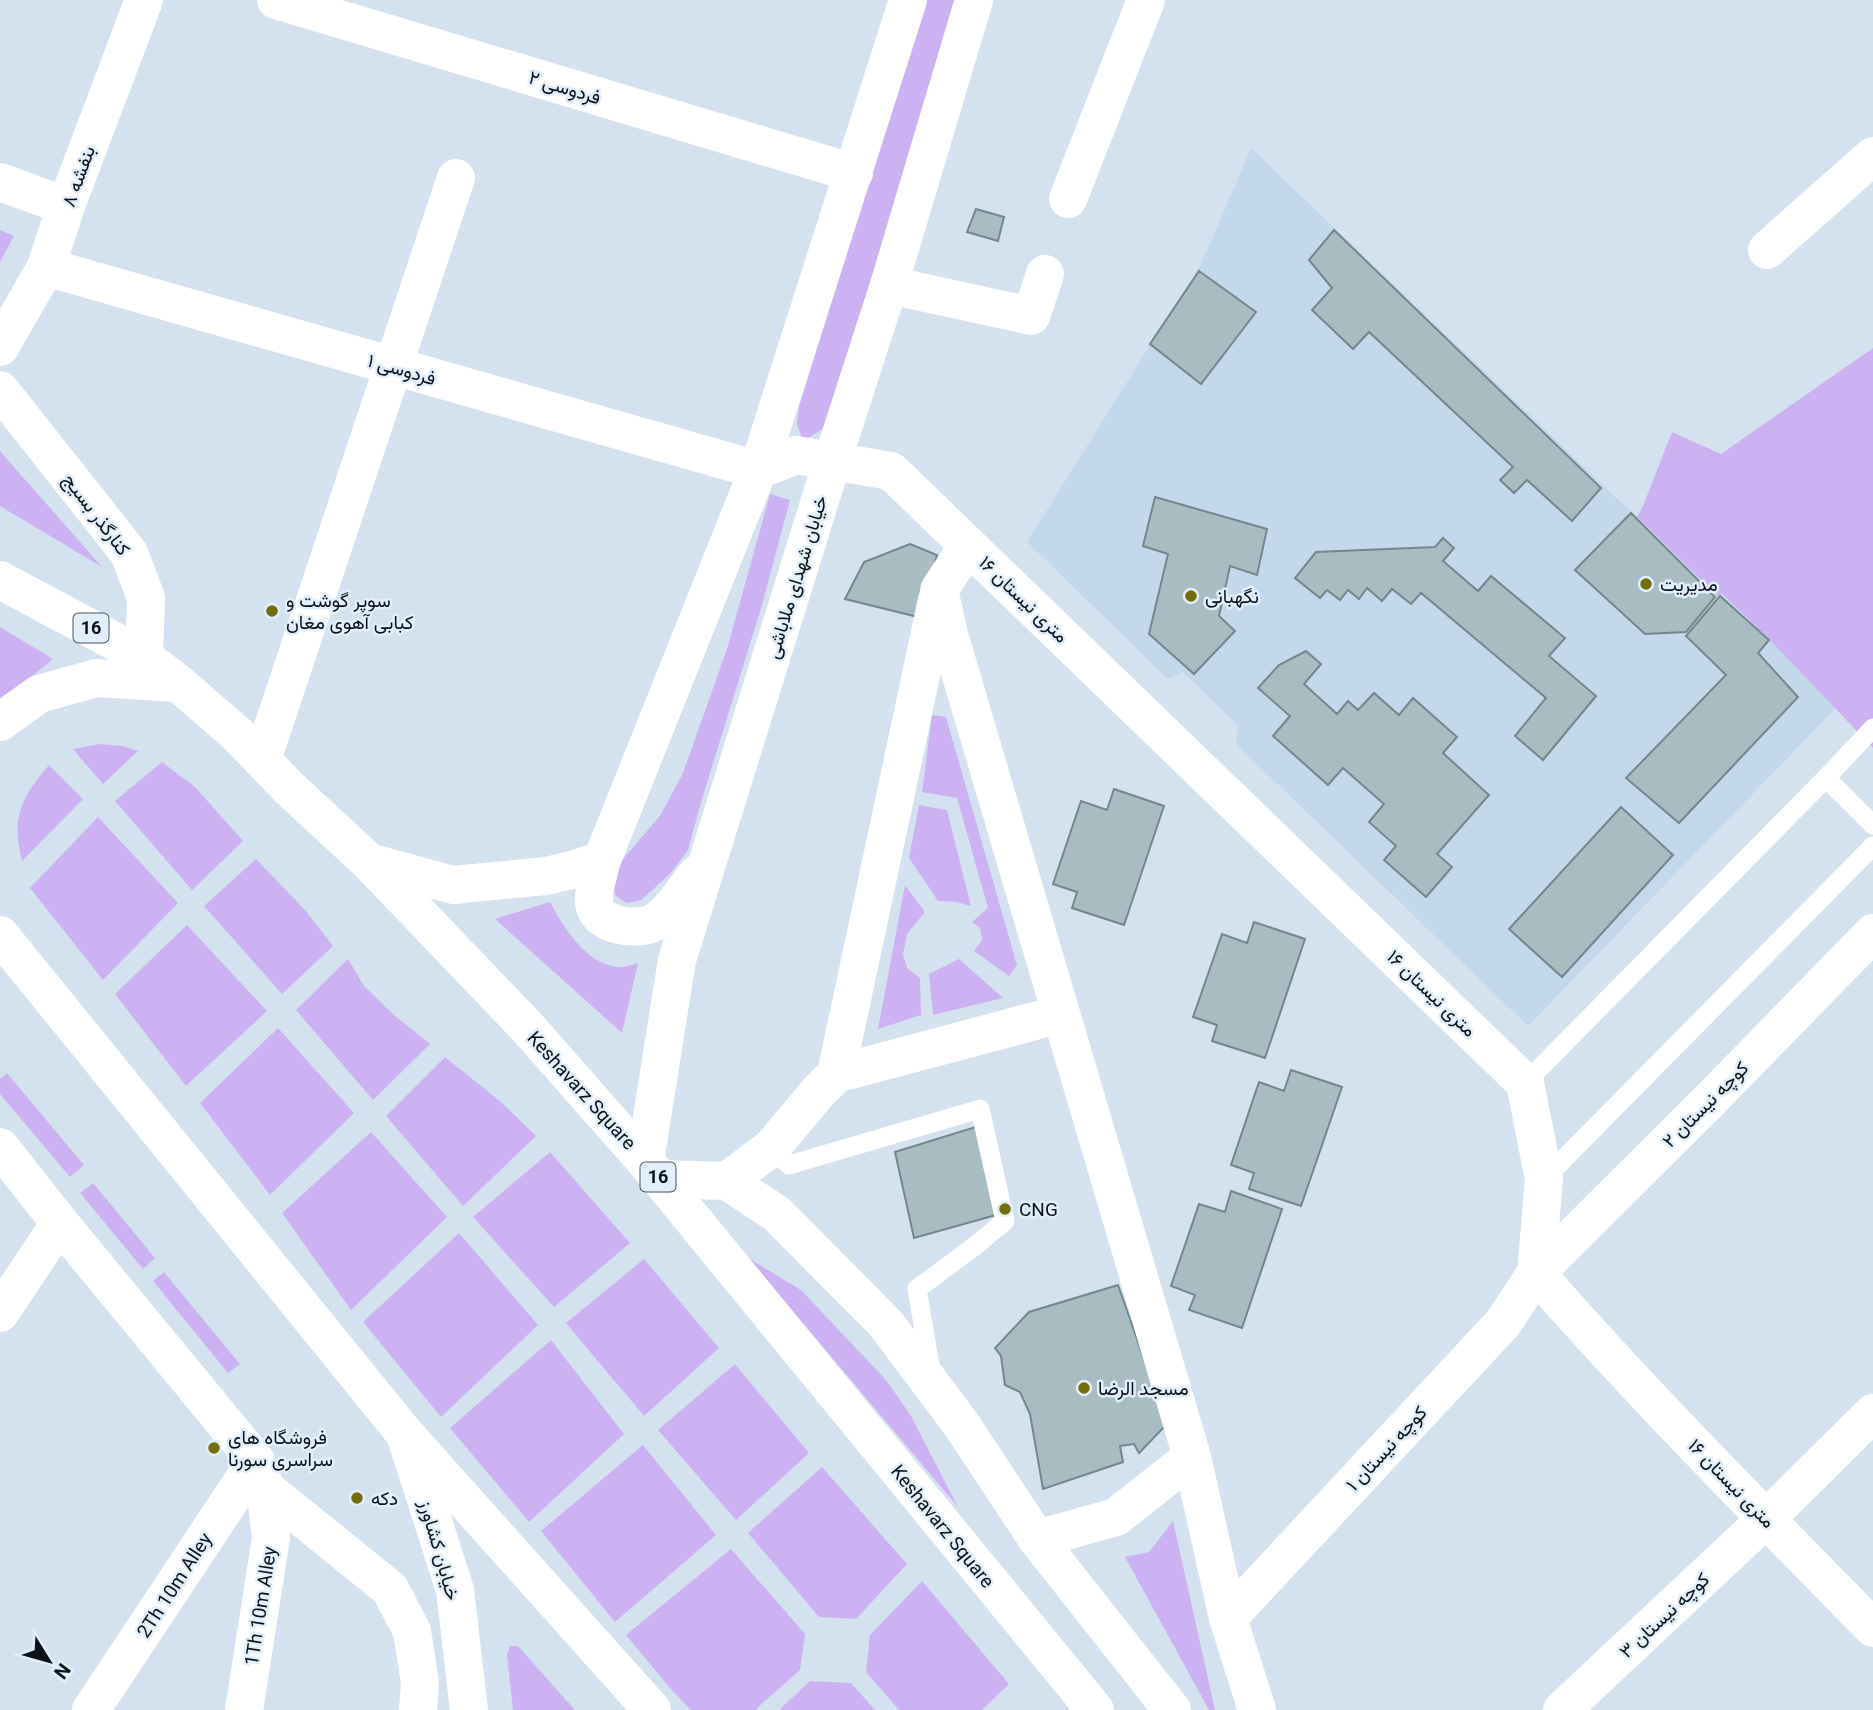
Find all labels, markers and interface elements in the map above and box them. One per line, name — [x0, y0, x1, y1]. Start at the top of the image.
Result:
street label: فردوسی ۲ — [526, 66, 604, 109]
street label: بنفشه ۸ — [57, 143, 100, 210]
street label: فردوسی ۱ — [365, 349, 438, 390]
street label: کنارگذر بسیج — [57, 469, 135, 561]
street label: خیابان شهدای ملاباشی — [761, 493, 832, 661]
street label: ۱۶ متری نیستان — [974, 551, 1073, 648]
place label: مدیریت — [1660, 573, 1718, 596]
marker: مدیریت — [1638, 576, 1654, 592]
place label: نگهبانی — [1205, 585, 1259, 608]
marker: نگهبانی — [1183, 588, 1199, 604]
place label: سوپر گوشت و کبابی آهوی مغان — [286, 589, 413, 634]
marker: سوپر گوشت و کبابی آهوی مغان — [264, 603, 280, 619]
road number: 16 — [74, 614, 108, 642]
street label: ۱۶ متری نیستان — [1382, 945, 1481, 1042]
street label: Keshavarz Square — [522, 1026, 641, 1154]
street label: کوچه نیستان ۲ — [1658, 1057, 1755, 1154]
road number: 16 — [640, 1162, 676, 1192]
place label: CNG — [1019, 1198, 1058, 1221]
marker: CNG — [997, 1201, 1013, 1217]
place label: مسجد الرضا — [1098, 1377, 1189, 1400]
marker: مسجد الرضا — [1076, 1380, 1092, 1396]
street label: کوچه نیستان ۱ — [1341, 1401, 1433, 1497]
place label: فروشگاه های سراسری سورنا — [228, 1426, 333, 1471]
street label: ۱۶ متری نیستان — [1683, 1434, 1780, 1533]
marker: فروشگاه های سراسری سورنا — [206, 1440, 222, 1456]
street label: Keshavarz Square — [886, 1460, 999, 1592]
place label: دکه — [371, 1487, 398, 1510]
marker: دکه — [349, 1490, 365, 1506]
street label: خیابان کشاورز — [414, 1496, 465, 1603]
street label: 2Th 10m Alley — [132, 1528, 217, 1642]
street label: 1Th 10m Alley — [240, 1545, 281, 1667]
street label: کوچه نیستان ۳ — [1614, 1568, 1716, 1664]
north arrow — [14, 1626, 84, 1696]
text: N — [49, 1659, 75, 1683]

